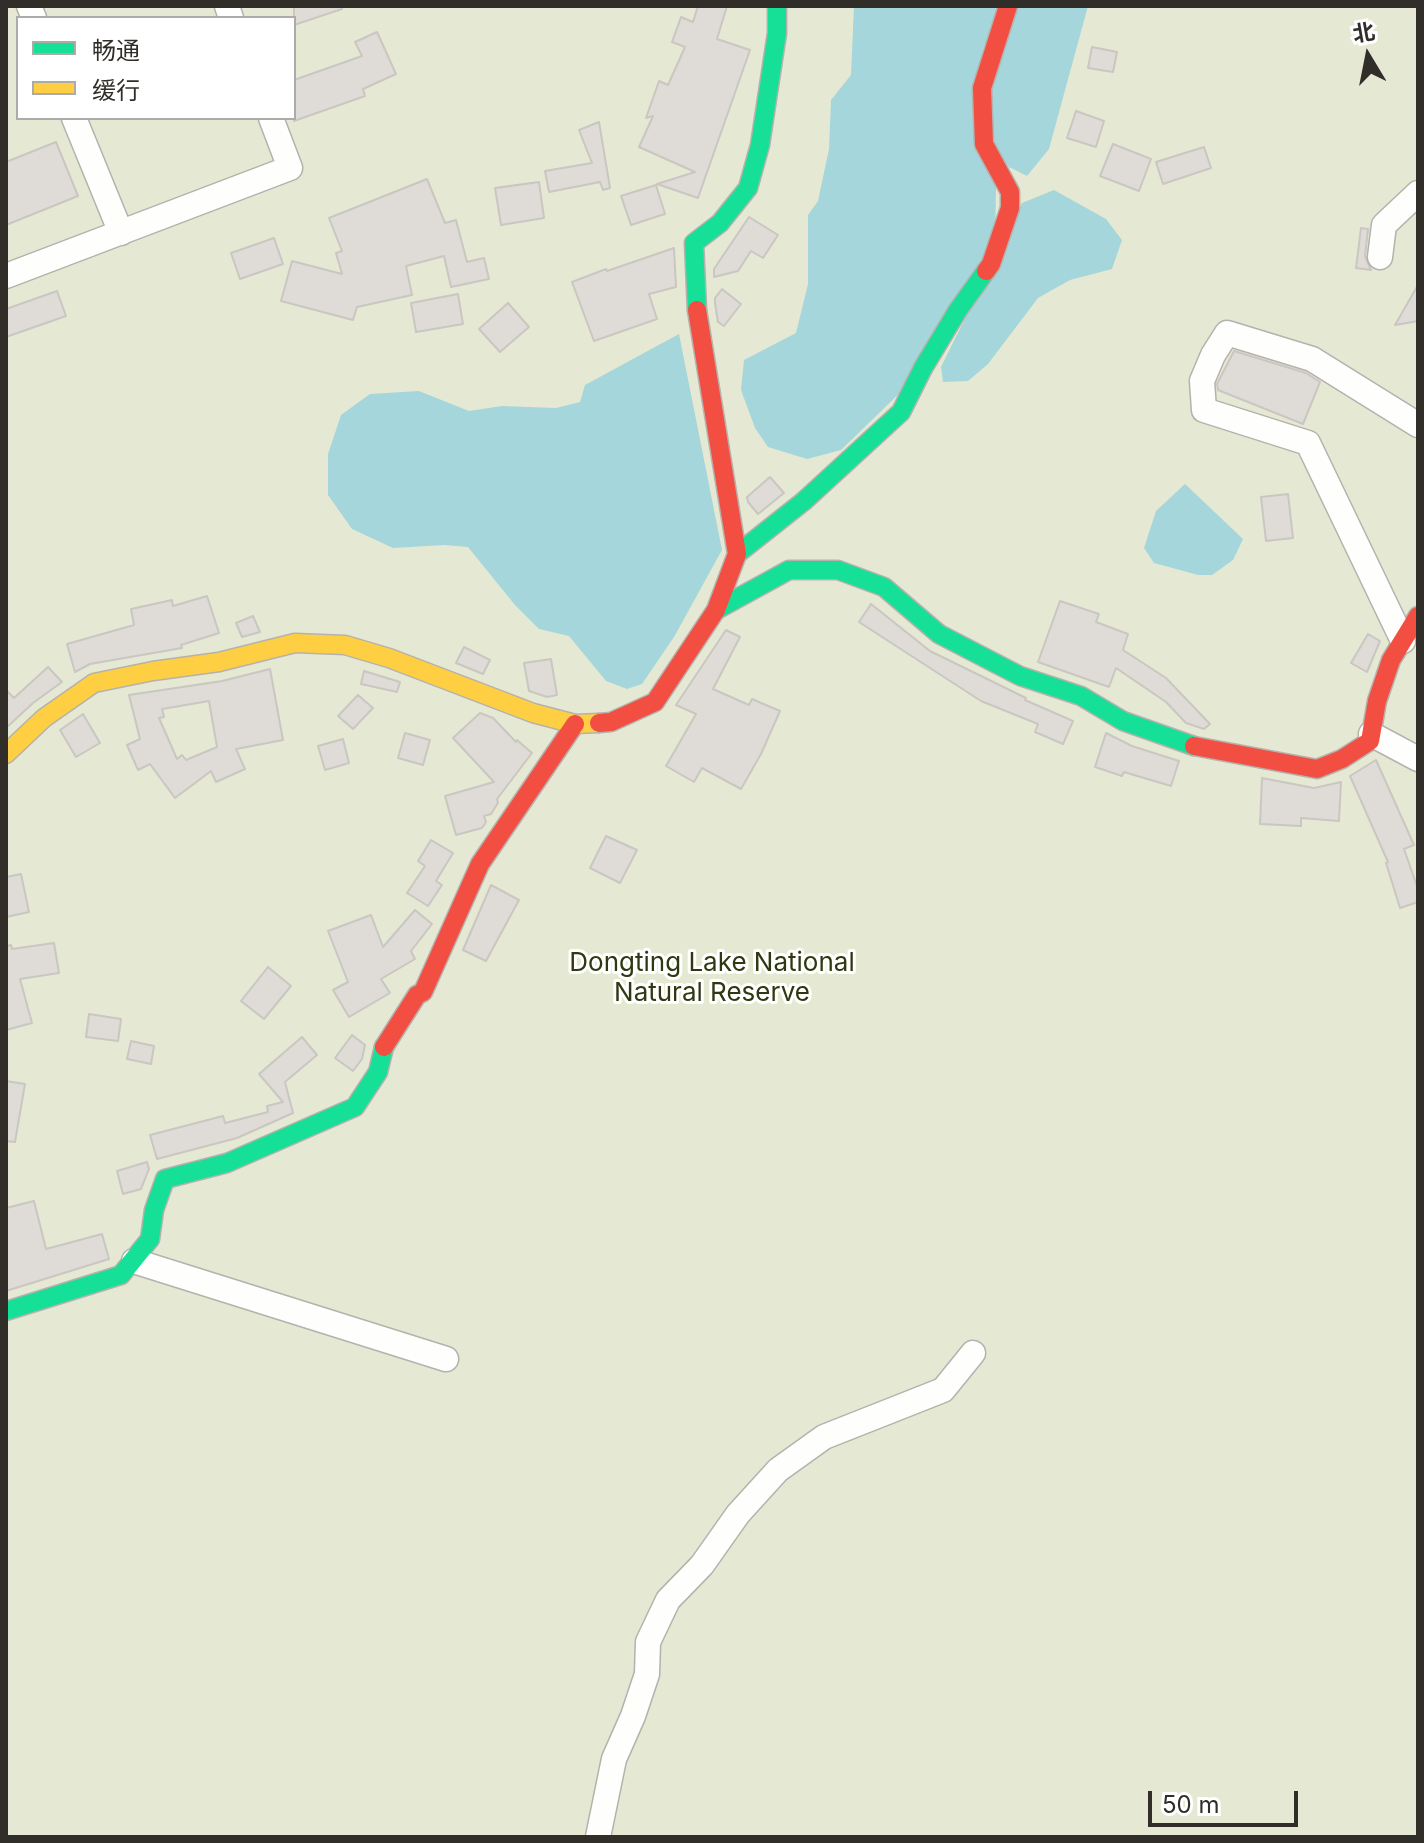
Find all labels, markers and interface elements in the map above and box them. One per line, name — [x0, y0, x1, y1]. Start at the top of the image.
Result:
legend — [16, 16, 296, 120]
north arrow — [1328, 16, 1408, 96]
text: 北 — [1351, 18, 1377, 47]
text: 畅通 — [92, 36, 140, 65]
text: 缓行 — [92, 76, 140, 105]
park label: Dongting Lake National Natural Reserve — [569, 947, 855, 1008]
scale bar — [1152, 1775, 1302, 1825]
text: 50 m — [1162, 1790, 1220, 1819]

